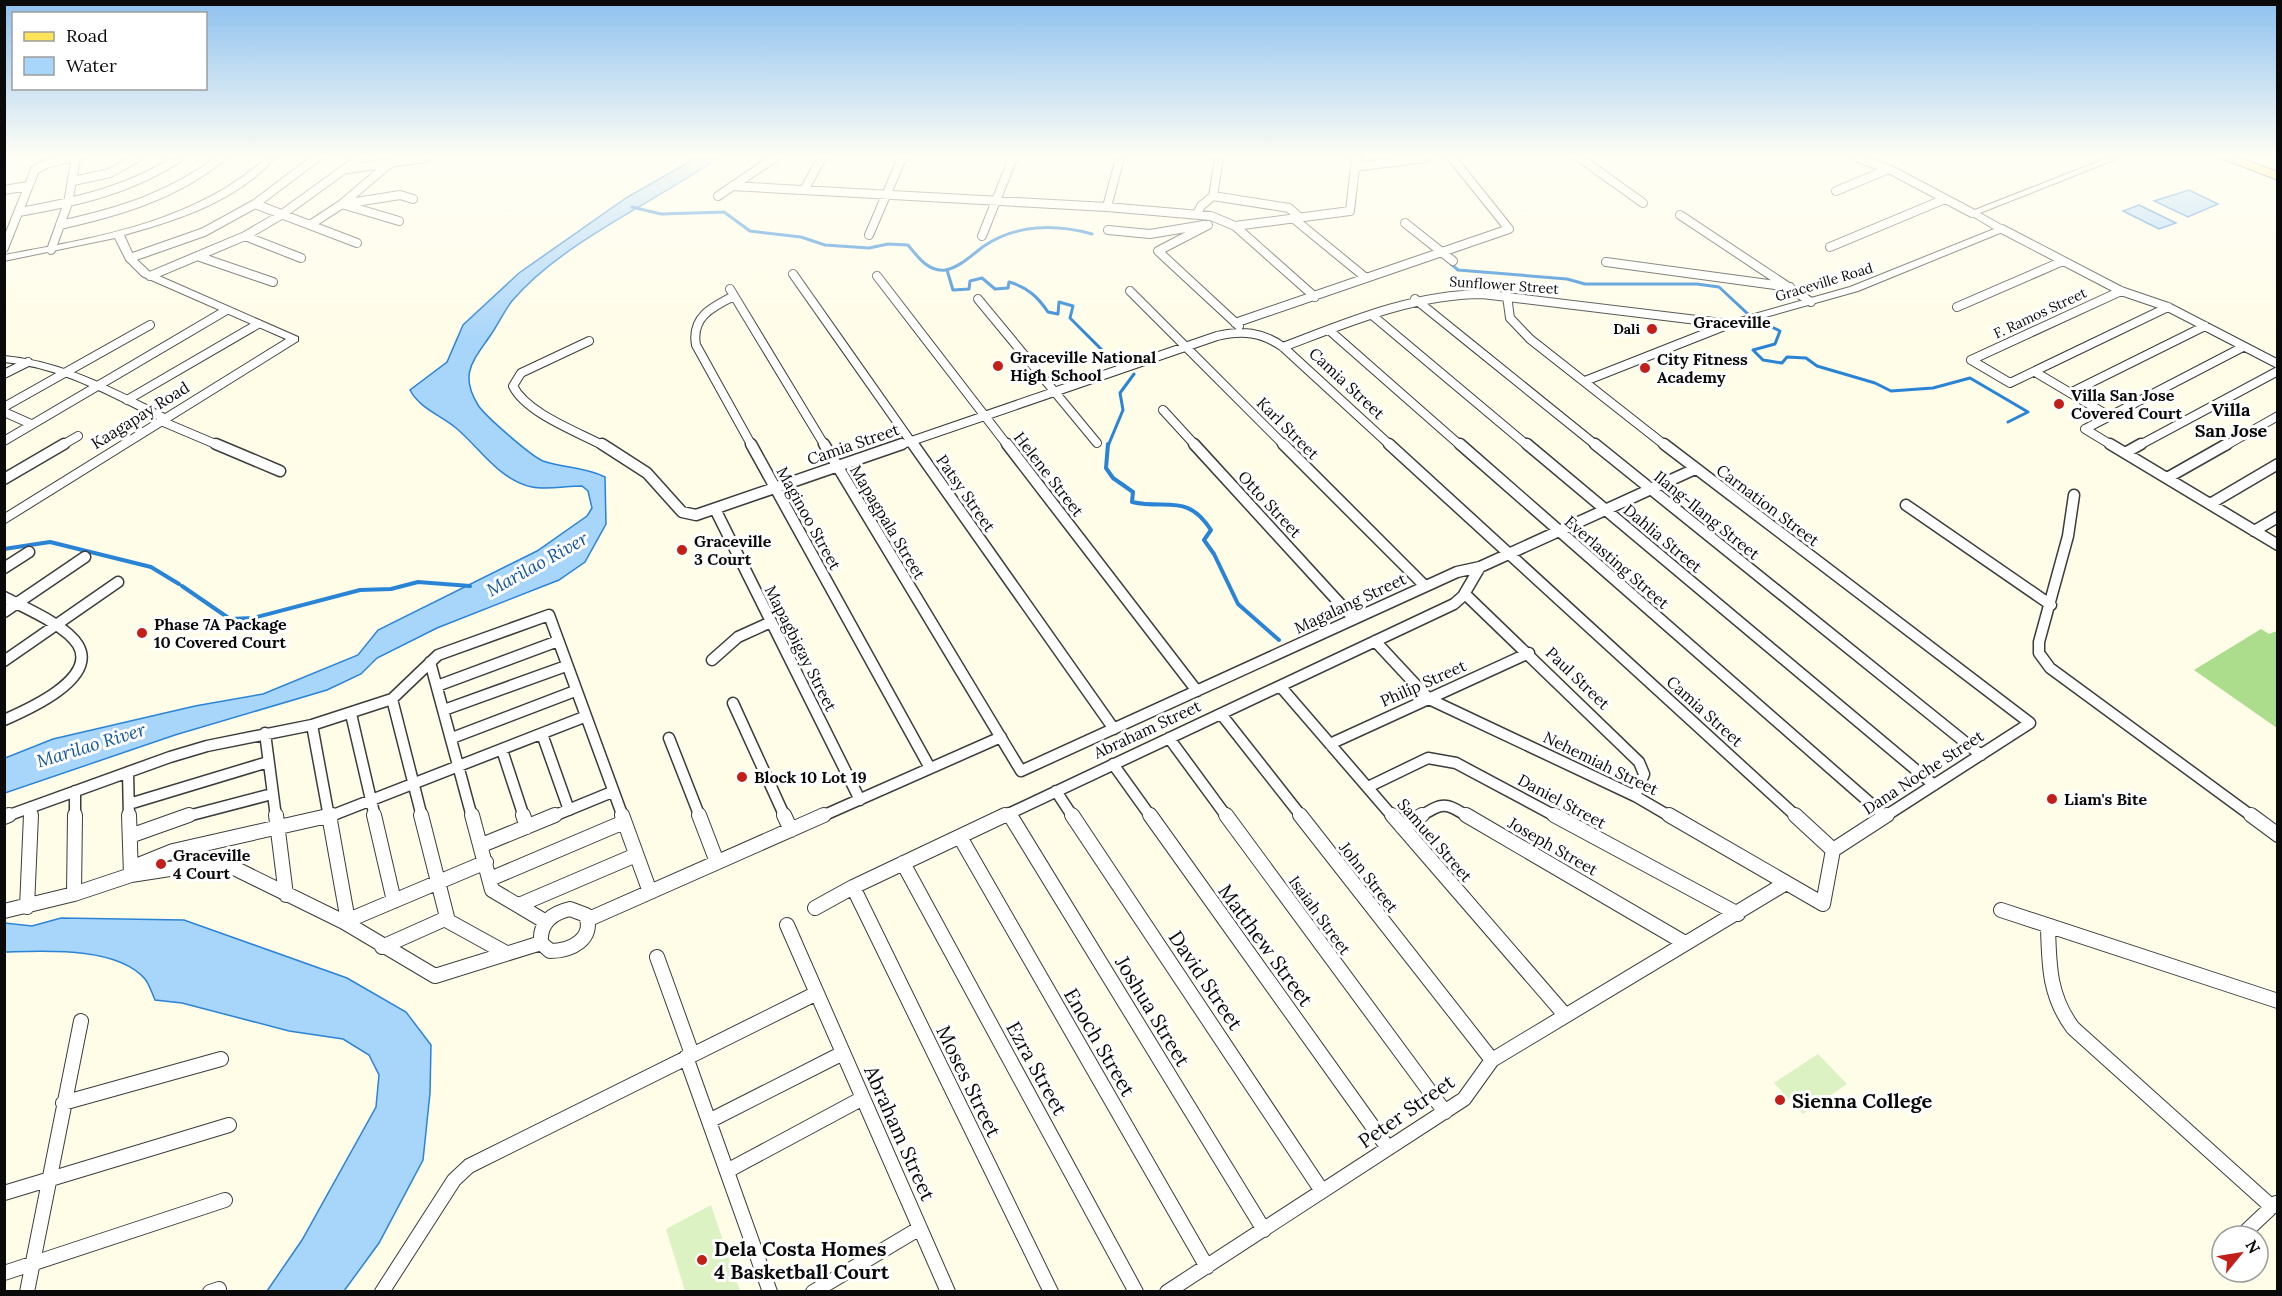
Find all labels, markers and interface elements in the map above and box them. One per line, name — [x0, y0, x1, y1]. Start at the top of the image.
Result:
legend — [12, 12, 207, 90]
text: Road — [66, 24, 108, 47]
text: Water — [66, 54, 117, 77]
street label: Graceville Road — [1773, 259, 1875, 305]
street label: Sunflower Street — [1449, 272, 1560, 298]
street label: F. Ramos Street — [1991, 283, 2090, 342]
district label: Graceville — [1693, 312, 1771, 332]
place label: Dali — [1613, 320, 1640, 338]
marker: Dali — [1645, 322, 1659, 336]
street label: Camia Street — [1305, 343, 1390, 424]
place label: Graceville National High School — [1010, 347, 1156, 385]
place label: City Fitness Academy — [1657, 349, 1748, 387]
marker: Graceville National High School — [991, 359, 1005, 373]
marker: City Fitness Academy — [1638, 361, 1652, 375]
street label: Kaagapay Road — [87, 377, 193, 453]
place label: Villa San Jose Covered Court — [2071, 385, 2183, 423]
street label: Karl Street — [1253, 393, 1324, 464]
marker: Villa San Jose Covered Court — [2052, 397, 2066, 411]
district label: Villa San Jose — [2195, 398, 2268, 442]
street label: Camia Street — [804, 419, 902, 469]
street label: Helene Street — [1010, 428, 1089, 521]
street label: Patsy Street — [932, 451, 1000, 536]
street label: Carnation Street — [1713, 460, 1824, 551]
street label: Mapagpala Street — [846, 461, 930, 583]
street label: Maginoo Street — [772, 463, 846, 574]
street label: Otto Street — [1234, 466, 1307, 542]
street label: Ilang-Ilang Street — [1650, 466, 1765, 564]
street label: Dahlia Street — [1620, 499, 1707, 577]
street label: Everlasting Street — [1561, 511, 1674, 613]
water label: Marilao River — [482, 526, 593, 601]
place label: Graceville 3 Court — [694, 531, 772, 569]
marker: Graceville 3 Court — [675, 543, 689, 557]
street label: Magalang Street — [1291, 568, 1410, 638]
street label: Mapagbigay Street — [761, 582, 842, 715]
place label: Phase 7A Package 10 Covered Court — [154, 614, 287, 652]
marker: Phase 7A Package 10 Covered Court — [135, 626, 149, 640]
street label: Paul Street — [1542, 643, 1615, 714]
street label: Philip Street — [1377, 655, 1470, 711]
street label: Camia Street — [1663, 671, 1748, 751]
street label: Abraham Street — [1089, 695, 1205, 763]
water label: Marilao River — [34, 717, 149, 772]
street label: Dana Noche Street — [1859, 725, 1988, 819]
street label: Nehemiah Street — [1540, 727, 1662, 800]
place label: Block 10 Lot 19 — [754, 767, 867, 787]
street label: Daniel Street — [1515, 769, 1610, 833]
marker: Block 10 Lot 19 — [735, 770, 749, 784]
place label: Liam's Bite — [2064, 789, 2148, 809]
marker: Liam's Bite — [2045, 792, 2059, 806]
street label: Samuel Street — [1393, 794, 1477, 886]
street label: Joseph Street — [1504, 812, 1602, 880]
street label: John Street — [1335, 837, 1403, 917]
place label: Graceville 4 Court — [173, 845, 251, 883]
marker: Graceville 4 Court — [154, 857, 168, 871]
street label: Isaiah Street — [1285, 872, 1356, 959]
street label: Matthew Street — [1213, 879, 1319, 1011]
street label: David Street — [1164, 926, 1249, 1035]
street label: Joshua Street — [1110, 950, 1196, 1071]
street label: Enoch Street — [1059, 983, 1141, 1101]
street label: Ezra Street — [1001, 1017, 1073, 1119]
street label: Moses Street — [931, 1021, 1007, 1141]
street label: Abraham Street — [859, 1061, 941, 1205]
street label: Peter Street — [1353, 1069, 1459, 1153]
place label: Sienna College — [1792, 1088, 1933, 1113]
marker: Sienna College — [1773, 1093, 1787, 1107]
north arrow — [2210, 1224, 2270, 1284]
place label: Dela Costa Homes 4 Basketball Court — [714, 1236, 890, 1284]
text: N — [2241, 1236, 2265, 1257]
marker: Dela Costa Homes 4 Basketball Court — [695, 1253, 709, 1267]

